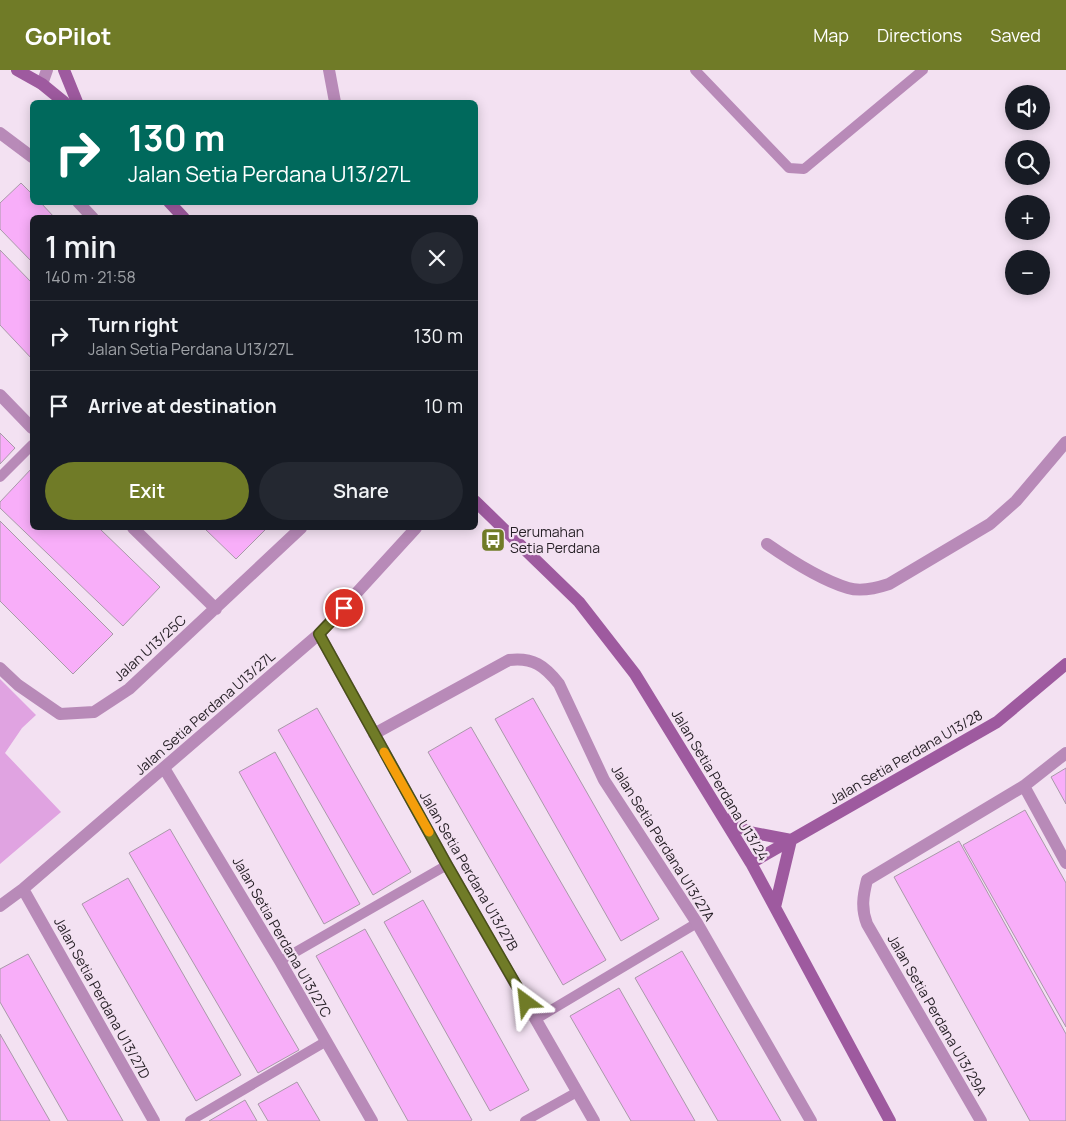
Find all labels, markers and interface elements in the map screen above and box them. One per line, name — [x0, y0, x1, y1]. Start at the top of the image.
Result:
text: GoPilot — [25, 19, 111, 52]
text: Map — [813, 23, 849, 47]
text: Directions — [877, 23, 962, 47]
text: Saved — [990, 23, 1041, 47]
map controls — [1005, 85, 1050, 295]
button: sound — [1005, 85, 1050, 130]
text: 130 m — [128, 114, 225, 162]
icon: right — [45, 120, 110, 185]
button: search — [1005, 140, 1050, 185]
text: Jalan Setia Perdana U13/27L — [128, 159, 411, 189]
button: + — [1005, 195, 1050, 240]
text: 1 min — [45, 226, 117, 267]
button: close — [411, 232, 463, 284]
button: − — [1005, 250, 1050, 295]
text: 140 m · 21:58 — [45, 266, 136, 288]
text: Turn right — [88, 312, 178, 338]
icon: right — [45, 322, 73, 350]
text: 130 m — [414, 323, 463, 349]
text: Jalan Setia Perdana U13/27L — [88, 338, 293, 360]
icon: arrive — [45, 392, 73, 420]
text: Arrive at destination — [88, 393, 277, 419]
text: 10 m — [424, 393, 463, 419]
button: Exit — [45, 462, 249, 520]
button: Share — [259, 462, 463, 520]
place label: Perumahan Setia Perdana — [510, 522, 600, 557]
bus stop icon: Perumahan Setia Perdana — [480, 527, 506, 553]
pin — [323, 587, 365, 629]
icon: arrive — [330, 594, 358, 622]
street label: Jalan U13/25C — [110, 610, 190, 685]
street label: Jalan Setia Perdana U13/27L — [131, 646, 279, 779]
street label: Jalan Setia Perdana U13/24 — [668, 705, 773, 864]
street label: Jalan Setia Perdana U13/28 — [826, 705, 986, 808]
street label: Jalan Setia Perdana U13/27A — [607, 761, 719, 925]
street label: Jalan Setia Perdana U13/27B — [416, 788, 523, 954]
street label: Jalan Setia Perdana U13/27C — [229, 853, 336, 1021]
street label: Jalan Setia Perdana U13/27D — [50, 914, 155, 1082]
street label: Jalan Setia Perdana U13/29A — [883, 931, 992, 1099]
position arrow — [499, 975, 551, 1027]

